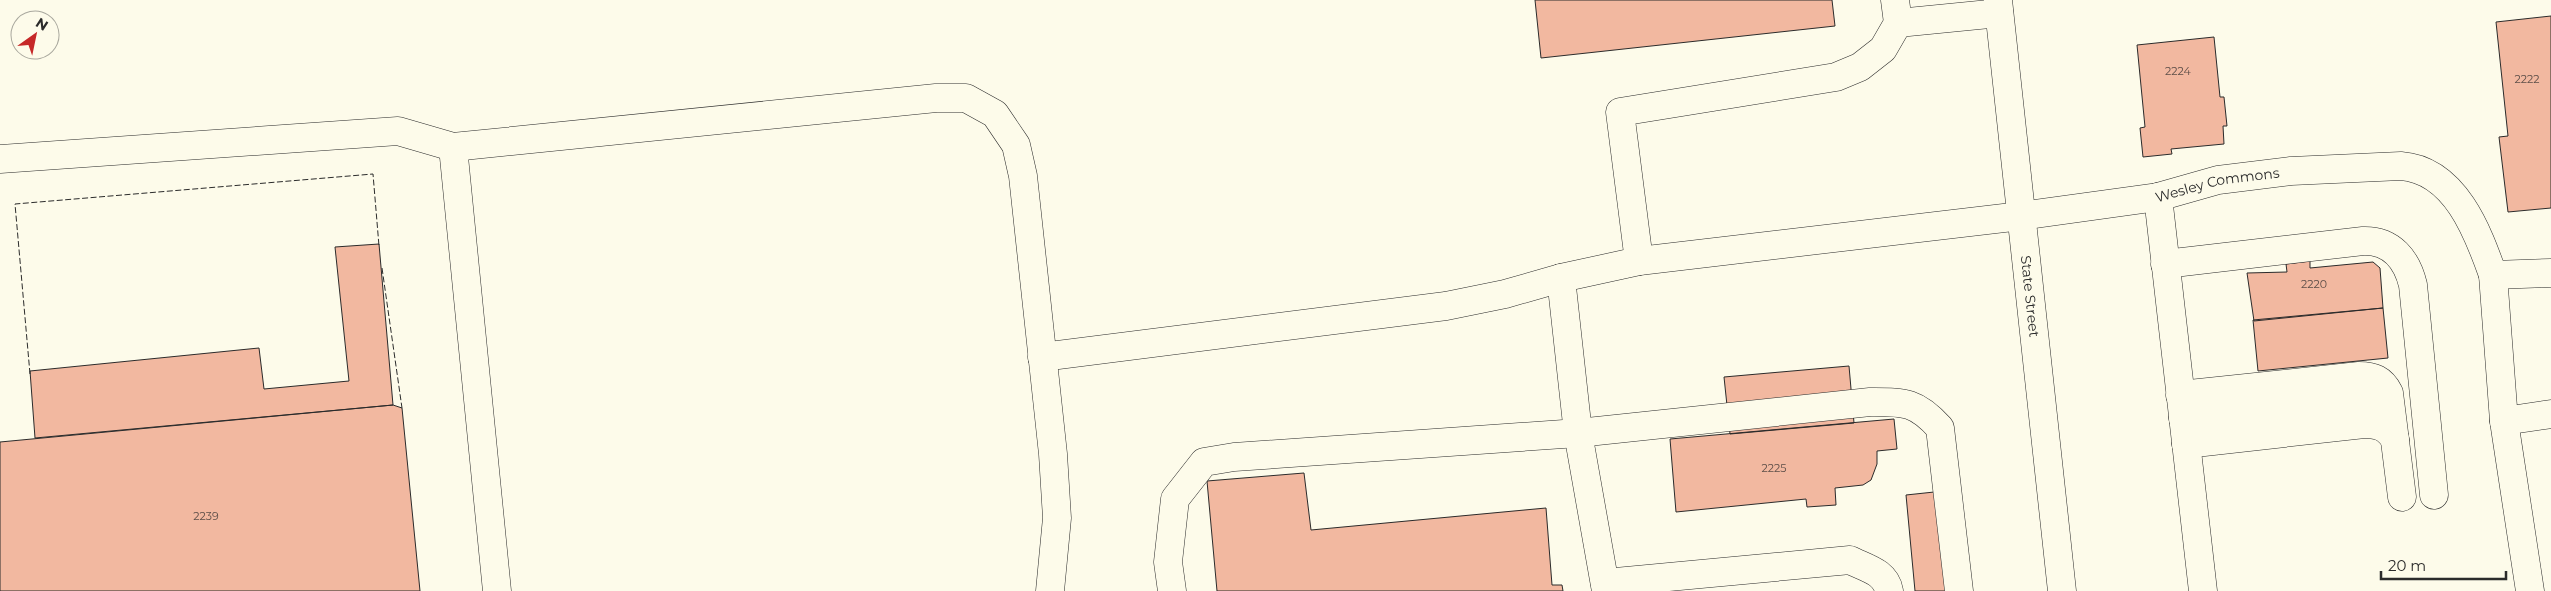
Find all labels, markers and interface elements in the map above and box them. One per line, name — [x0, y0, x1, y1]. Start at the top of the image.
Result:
north arrow — [10, 10, 60, 60]
text: N — [32, 13, 52, 35]
house number: 2224 — [2165, 64, 2192, 78]
house number: 2222 — [2515, 72, 2540, 86]
street label: Wesley Commons — [2153, 163, 2281, 206]
street label: State Street — [2017, 254, 2043, 338]
house number: 2220 — [2301, 277, 2327, 291]
house number: 2225 — [1762, 461, 1786, 475]
house number: 2239 — [193, 509, 219, 523]
scale bar — [2381, 548, 2506, 580]
text: 20 m — [2388, 556, 2426, 575]

